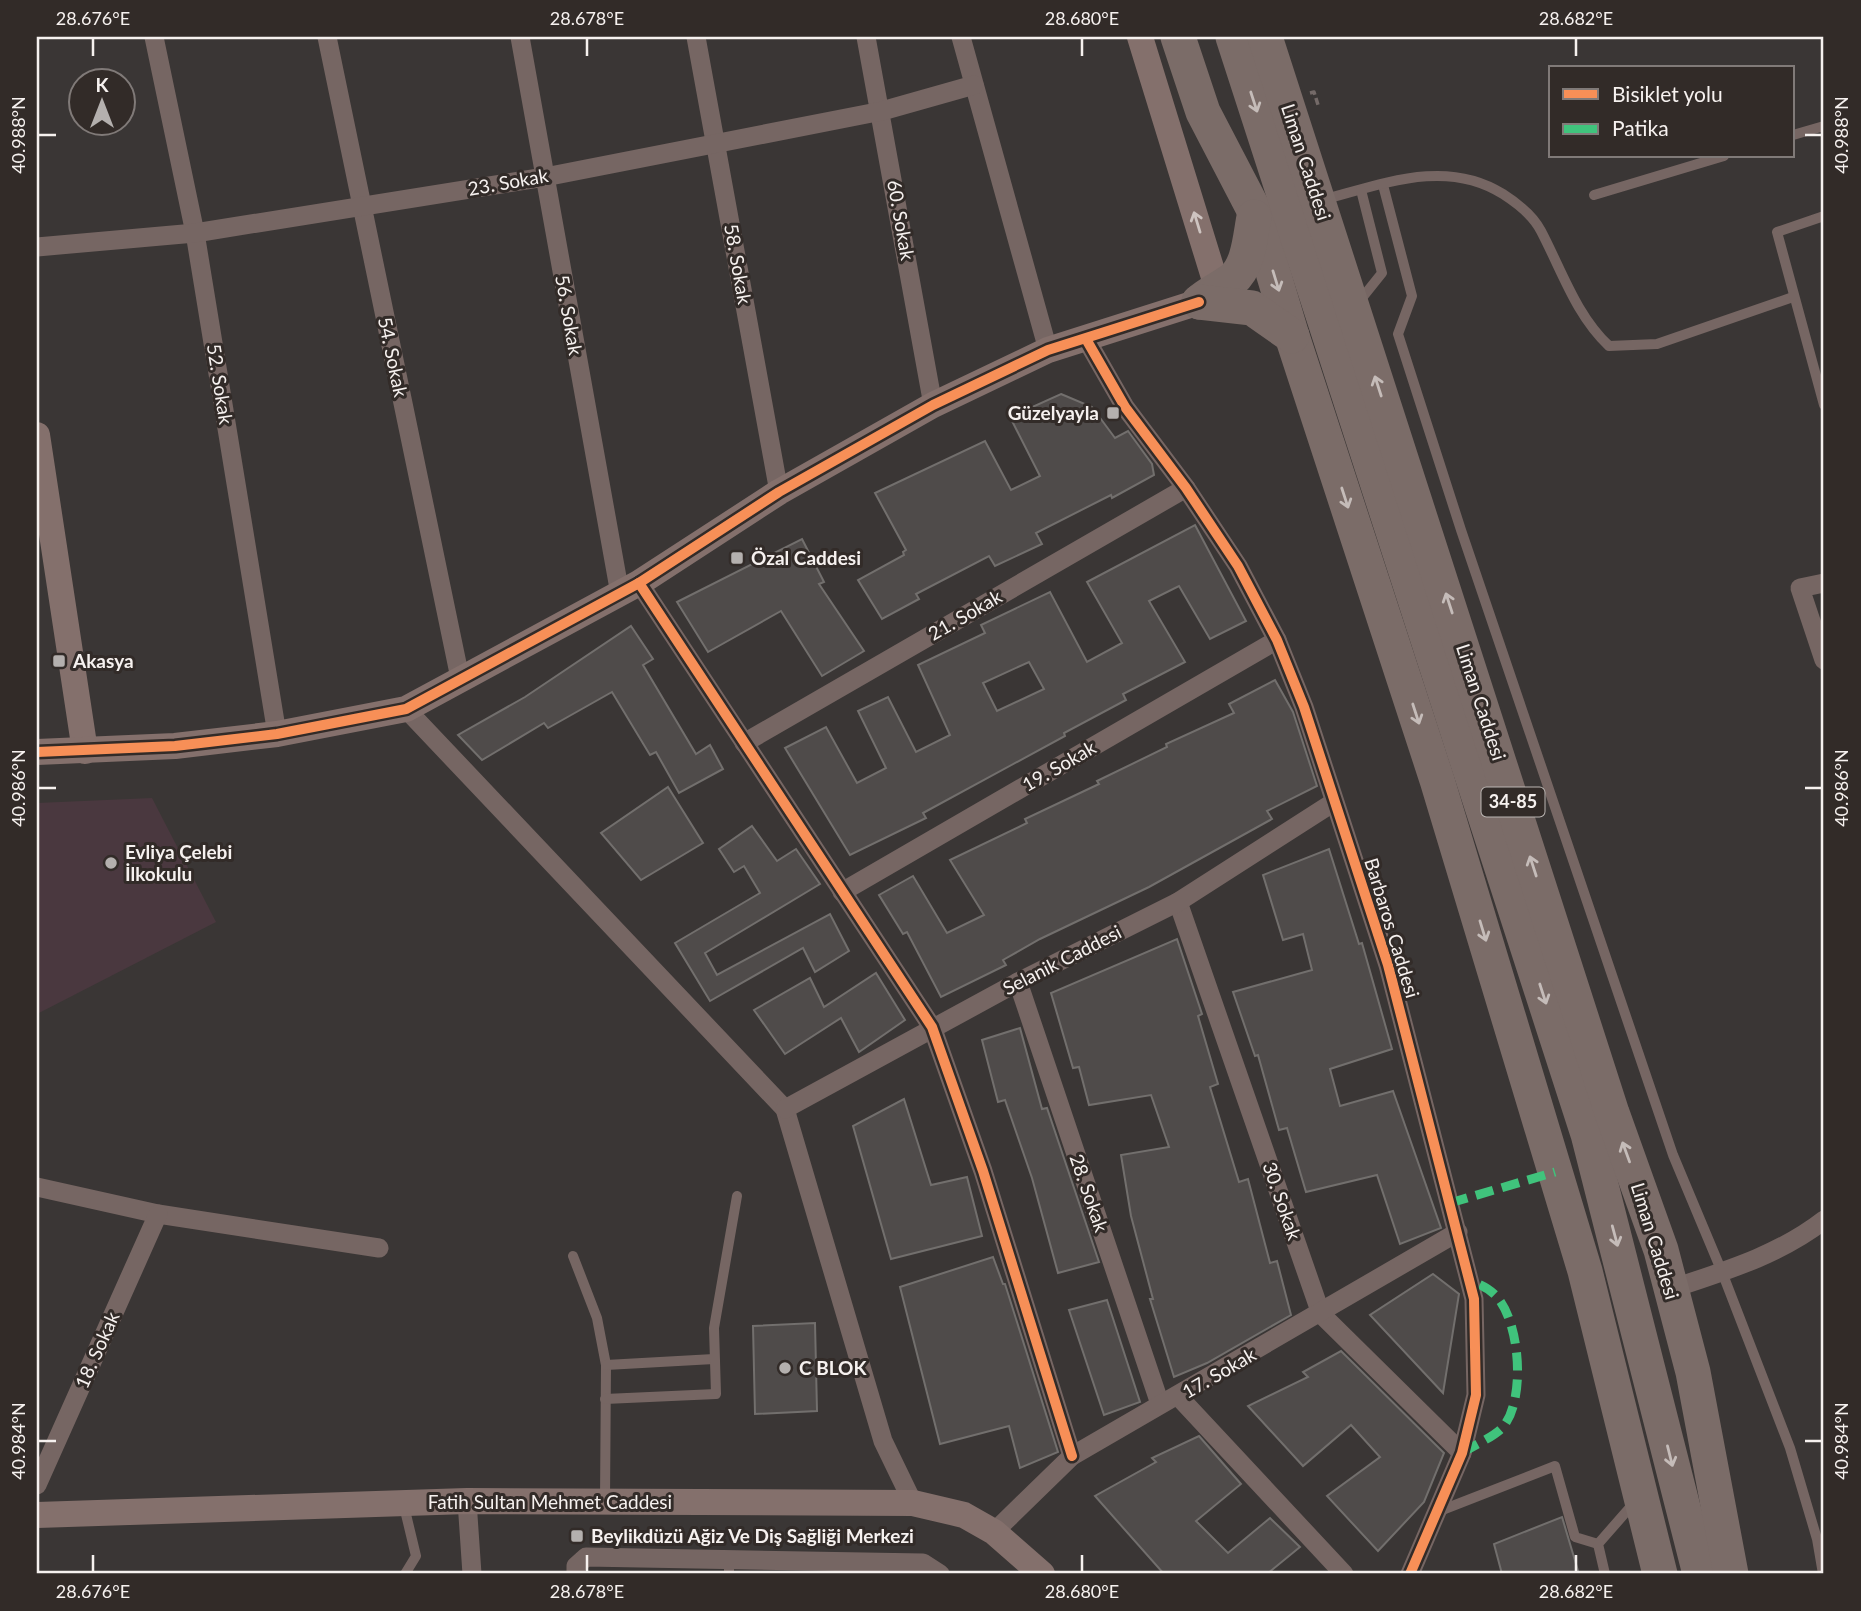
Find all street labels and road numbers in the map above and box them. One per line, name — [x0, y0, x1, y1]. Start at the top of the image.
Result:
street label: Liman Caddesi — [1277, 101, 1336, 223]
street label: 23. Sokak — [466, 163, 550, 200]
street label: 60. Sokak — [883, 178, 920, 262]
street label: 58. Sokak — [720, 222, 757, 306]
street label: 56. Sokak — [551, 273, 588, 357]
street label: 54. Sokak — [374, 315, 413, 399]
street label: 52. Sokak — [203, 342, 238, 426]
street label: 21. Sokak — [924, 584, 1006, 645]
street label: Liman Caddesi — [1452, 641, 1511, 763]
street label: 19. Sokak — [1018, 735, 1100, 796]
road number: 34-85 — [1482, 788, 1544, 816]
street label: Barbaros Caddesi — [1360, 855, 1425, 1001]
street label: Selanik Caddesi — [999, 920, 1125, 999]
street label: 28. Sokak — [1065, 1151, 1114, 1235]
street label: 30. Sokak — [1258, 1159, 1307, 1243]
street label: Liman Caddesi — [1627, 1180, 1684, 1302]
street label: 18. Sokak — [70, 1308, 124, 1392]
street label: 17. Sokak — [1178, 1342, 1260, 1403]
street label: Fatih Sultan Mehmet Caddesi — [428, 1490, 672, 1513]

